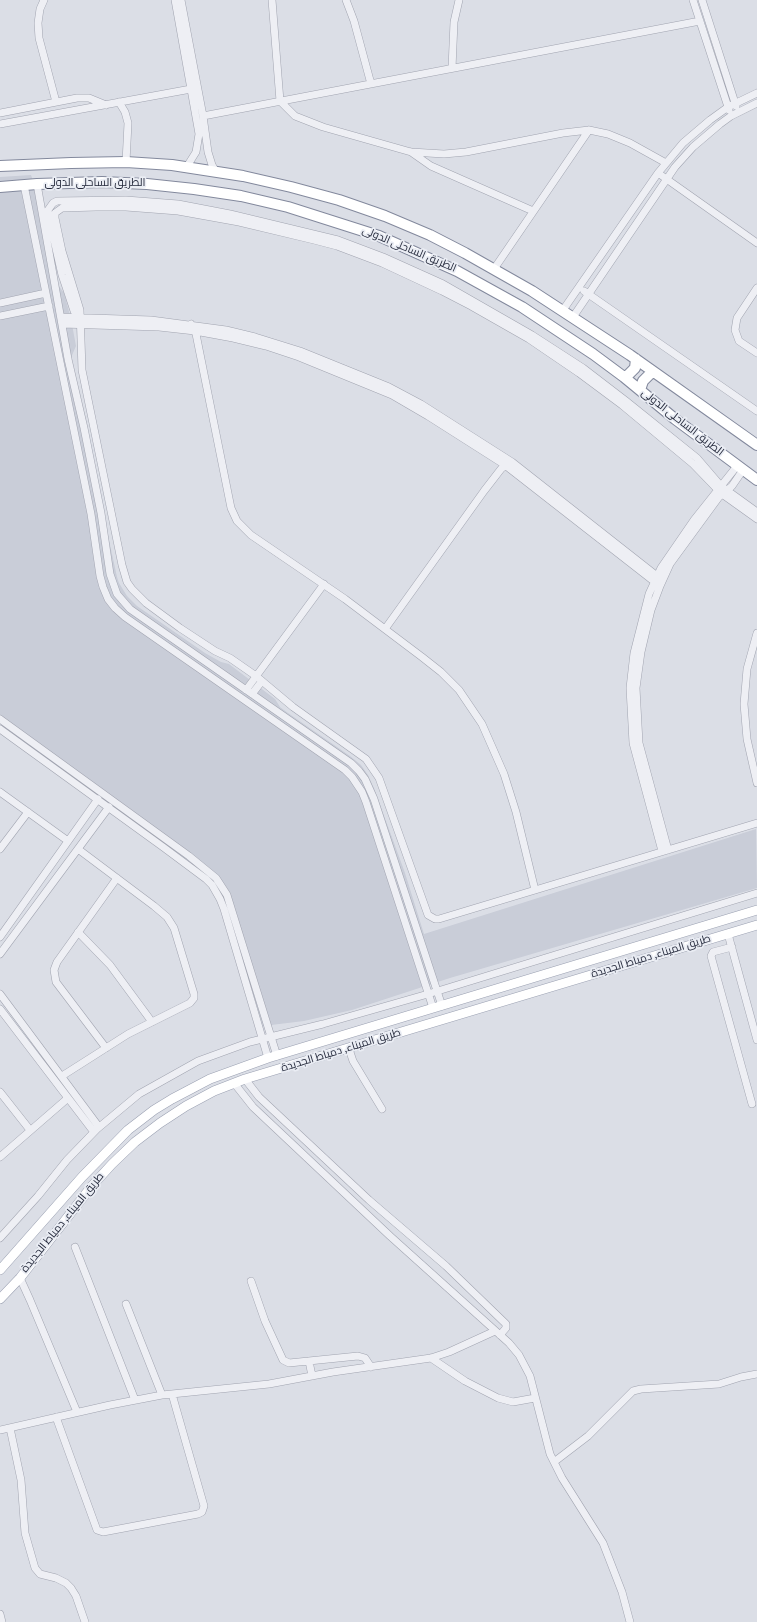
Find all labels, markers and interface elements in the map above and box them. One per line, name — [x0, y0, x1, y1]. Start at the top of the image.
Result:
street label: الطريق الساحلى الدولى — [44, 177, 146, 191]
street label: الطريق الساحلى الدولى — [360, 224, 458, 276]
street label: الطريق الساحلى الدولى — [638, 387, 726, 459]
street label: طريق الميناء, دمياط الجديدة — [589, 932, 713, 982]
street label: طريق الميناء, دمياط الجديدة — [279, 1026, 403, 1076]
street label: طريق الميناء, دمياط الجديدة — [19, 1170, 107, 1276]

